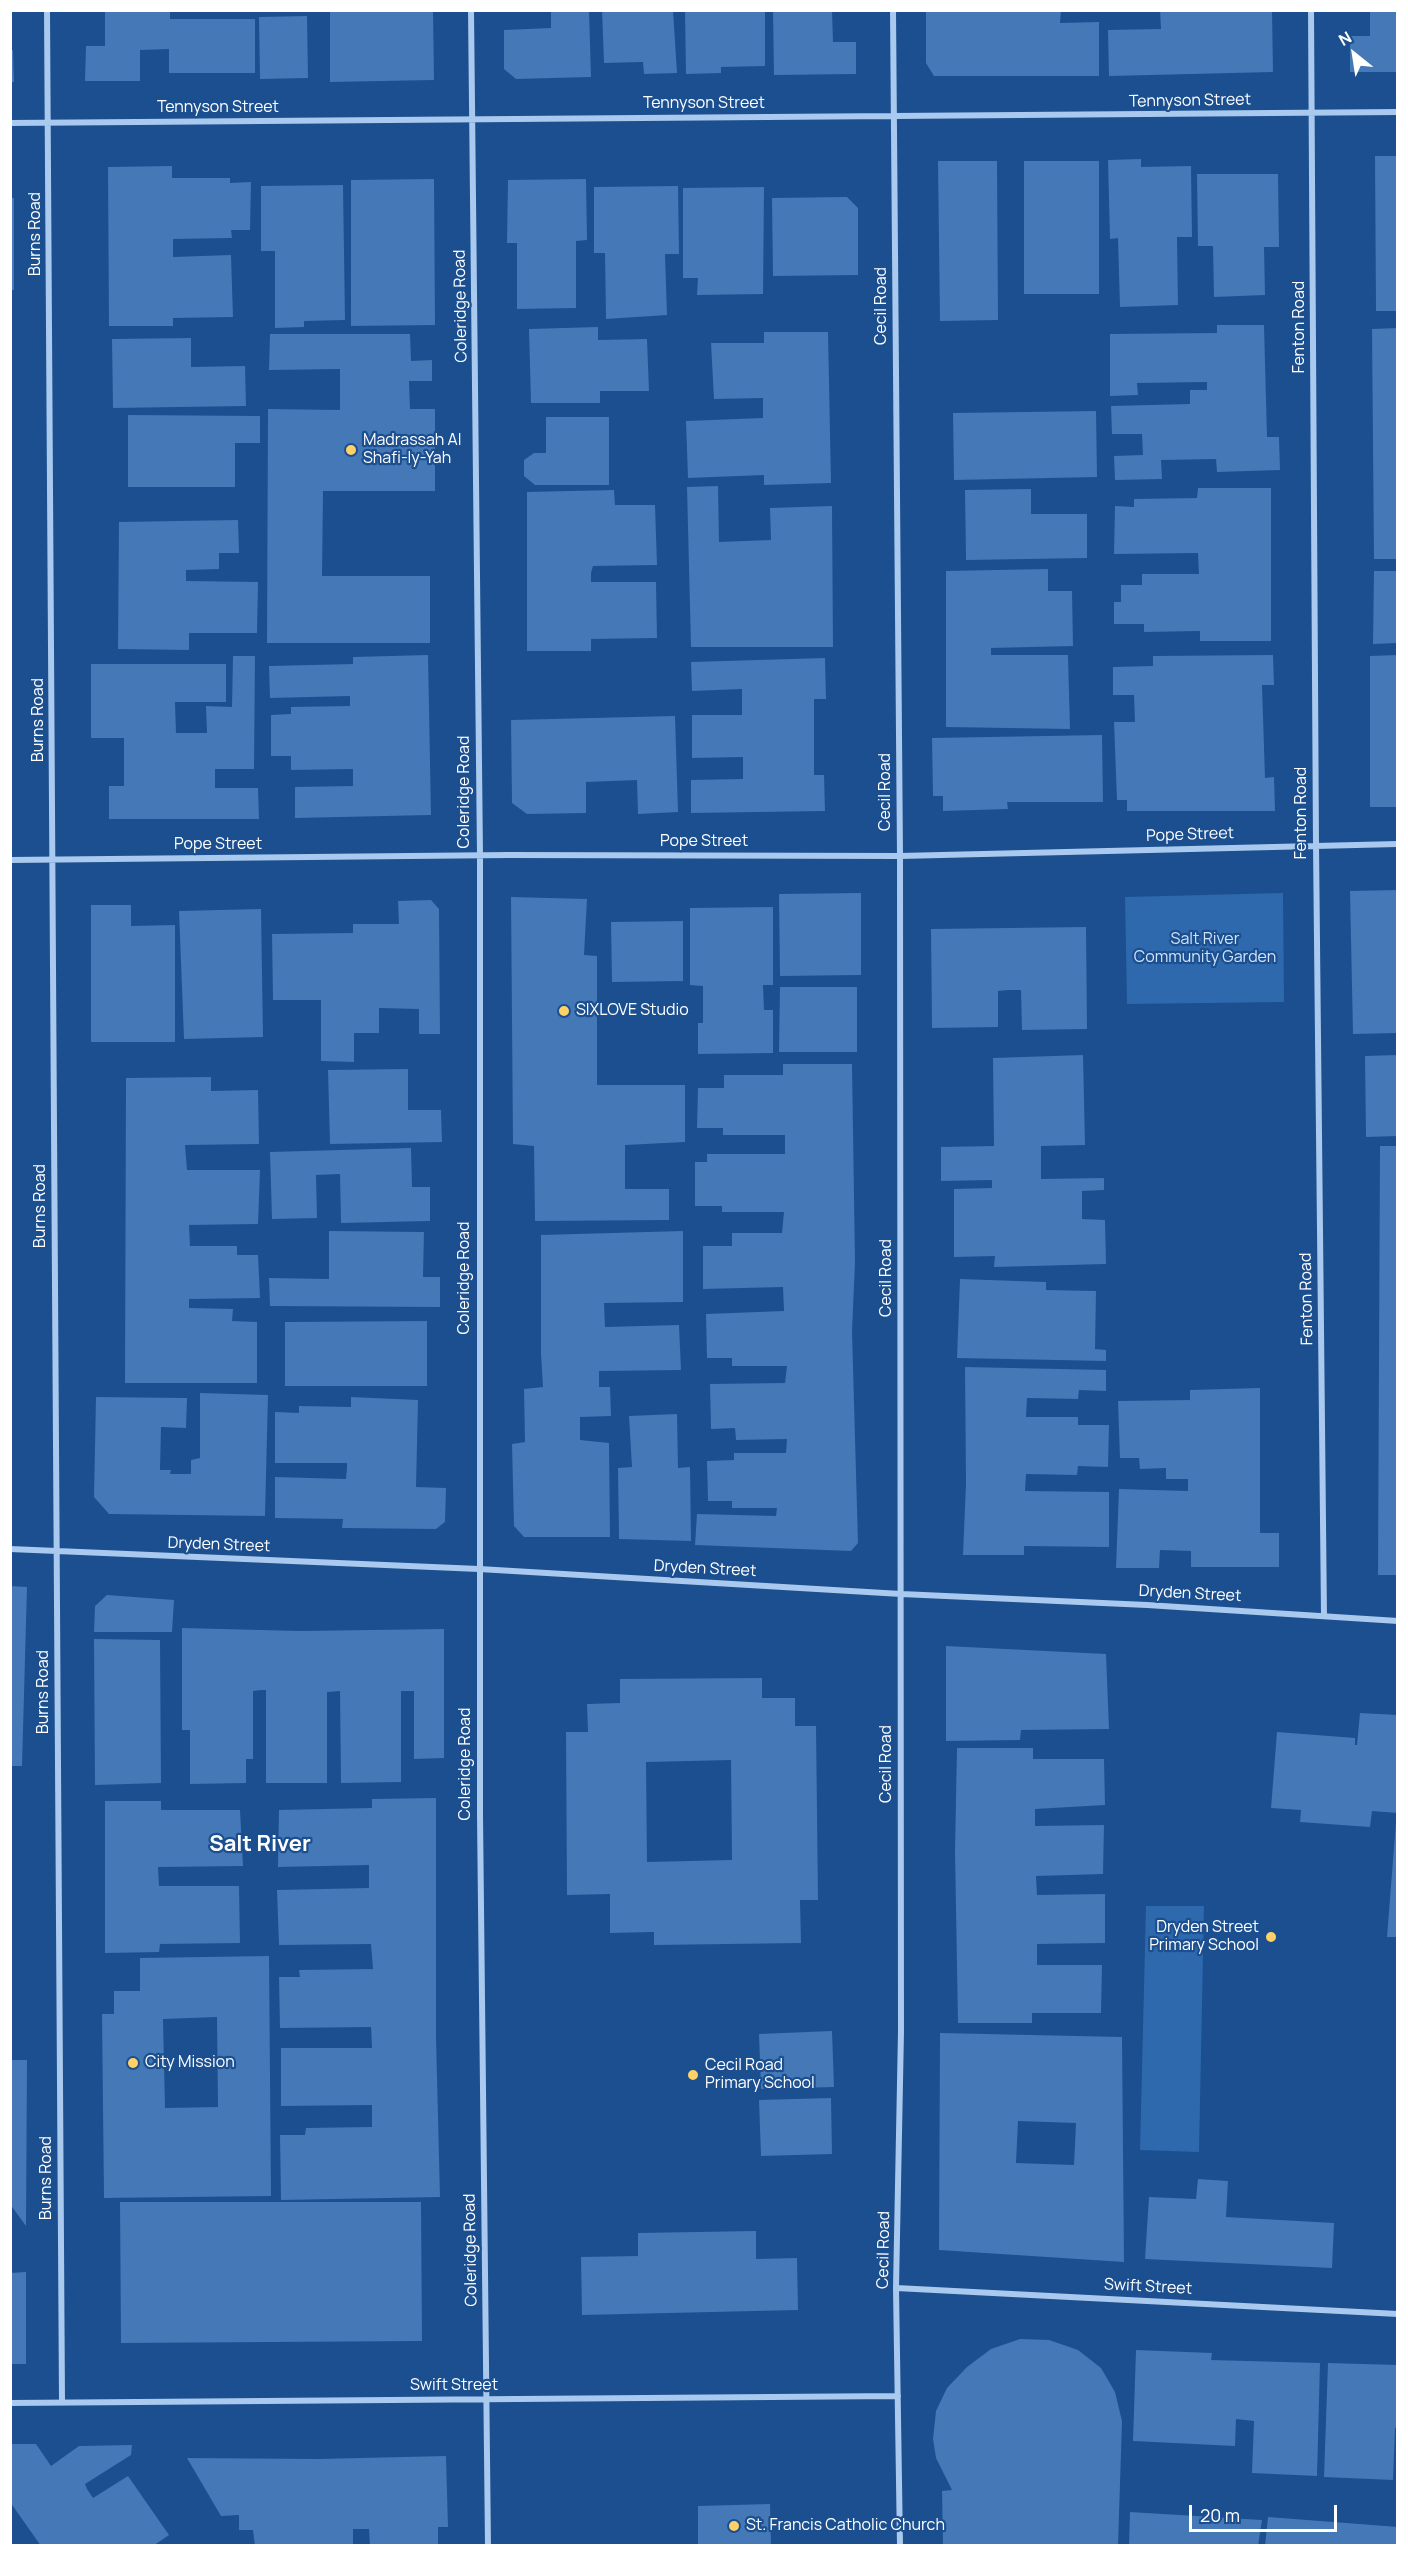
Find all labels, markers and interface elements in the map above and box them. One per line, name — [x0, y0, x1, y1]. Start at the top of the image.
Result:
north arrow — [1324, 24, 1384, 84]
text: N — [1335, 26, 1355, 51]
street label: Tennyson Street — [1129, 90, 1251, 112]
street label: Tennyson Street — [643, 94, 765, 114]
street label: Tennyson Street — [157, 98, 279, 118]
street label: Burns Road — [26, 192, 46, 276]
street label: Coleridge Road — [450, 249, 472, 363]
street label: Cecil Road — [872, 267, 892, 345]
street label: Fenton Road — [1290, 281, 1310, 373]
place label: Madrassah Al Shafi-Iy-Yah — [363, 431, 461, 469]
marker: Madrassah Al Shafi-Iy-Yah — [344, 443, 358, 457]
street label: Burns Road — [29, 678, 49, 762]
street label: Coleridge Road — [455, 736, 475, 848]
street label: Cecil Road — [876, 753, 896, 831]
street label: Fenton Road — [1292, 767, 1312, 859]
street label: Pope Street — [1146, 824, 1234, 846]
street label: Pope Street — [660, 832, 748, 852]
street label: Pope Street — [174, 835, 262, 855]
park label: Salt River Community Garden — [1134, 930, 1276, 968]
place label: SIXLOVE Studio — [576, 1001, 689, 1021]
marker: SIXLOVE Studio — [557, 1004, 571, 1018]
street label: Burns Road — [31, 1164, 51, 1248]
street label: Coleridge Road — [455, 1222, 475, 1334]
street label: Cecil Road — [877, 1239, 897, 1317]
street label: Fenton Road — [1297, 1253, 1317, 1345]
street label: Dryden Street — [167, 1534, 271, 1556]
street label: Dryden Street — [653, 1557, 757, 1581]
street label: Dryden Street — [1138, 1582, 1242, 1606]
street label: Burns Road — [34, 1650, 54, 1734]
street label: Coleridge Road — [456, 1708, 476, 1820]
street label: Cecil Road — [877, 1725, 897, 1803]
district label: Salt River — [209, 1832, 311, 1858]
place label: Dryden Street Primary School — [1149, 1918, 1259, 1956]
marker: Dryden Street Primary School — [1264, 1930, 1278, 1944]
place label: City Mission — [145, 2053, 235, 2073]
marker: City Mission — [126, 2056, 140, 2070]
place label: Cecil Road Primary School — [705, 2056, 815, 2094]
marker: Cecil Road Primary School — [686, 2068, 700, 2082]
street label: Burns Road — [37, 2136, 57, 2220]
street label: Coleridge Road — [460, 2193, 482, 2307]
street label: Cecil Road — [874, 2211, 894, 2289]
street label: Swift Street — [1103, 2275, 1193, 2299]
street label: Swift Street — [410, 2376, 498, 2396]
scale bar — [1192, 2493, 1340, 2531]
text: 20 m — [1200, 2503, 1240, 2527]
place label: St. Francis Catholic Church — [746, 2516, 945, 2536]
marker: St. Francis Catholic Church — [727, 2519, 741, 2533]

